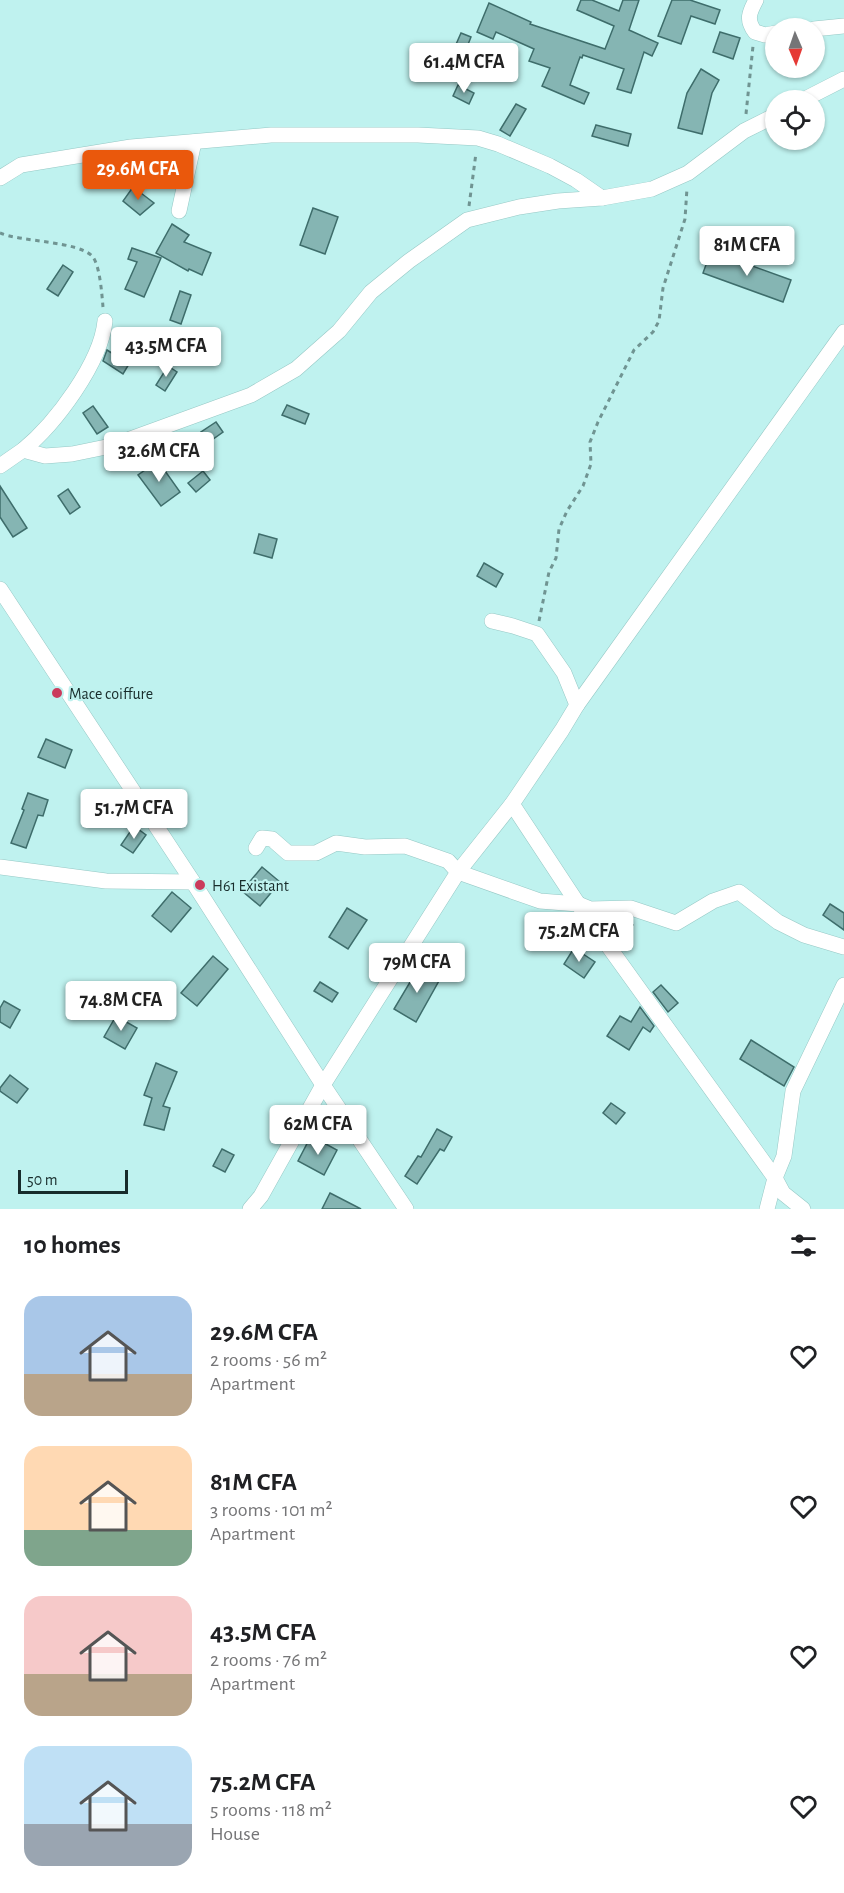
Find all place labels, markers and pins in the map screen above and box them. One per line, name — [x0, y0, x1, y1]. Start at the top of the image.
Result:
pin: 61.4M CFA — [395, 43, 533, 94]
pin: 29.6M CFA — [69, 150, 207, 201]
pin: 81M CFA — [692, 226, 802, 277]
pin: 43.5M CFA — [97, 327, 235, 378]
pin: 32.6M CFA — [90, 432, 228, 483]
marker: Mace coiffure — [50, 686, 64, 700]
place label: Mace coiffure — [69, 686, 153, 702]
pin: 51.7M CFA — [65, 789, 203, 840]
marker: H61 Existant — [193, 878, 207, 892]
place label: H61 Existant — [212, 878, 289, 894]
pin: 75.2M CFA — [510, 912, 648, 963]
pin: 79M CFA — [362, 943, 472, 994]
pin: 74.8M CFA — [52, 981, 190, 1032]
pin: 62M CFA — [263, 1105, 373, 1156]

